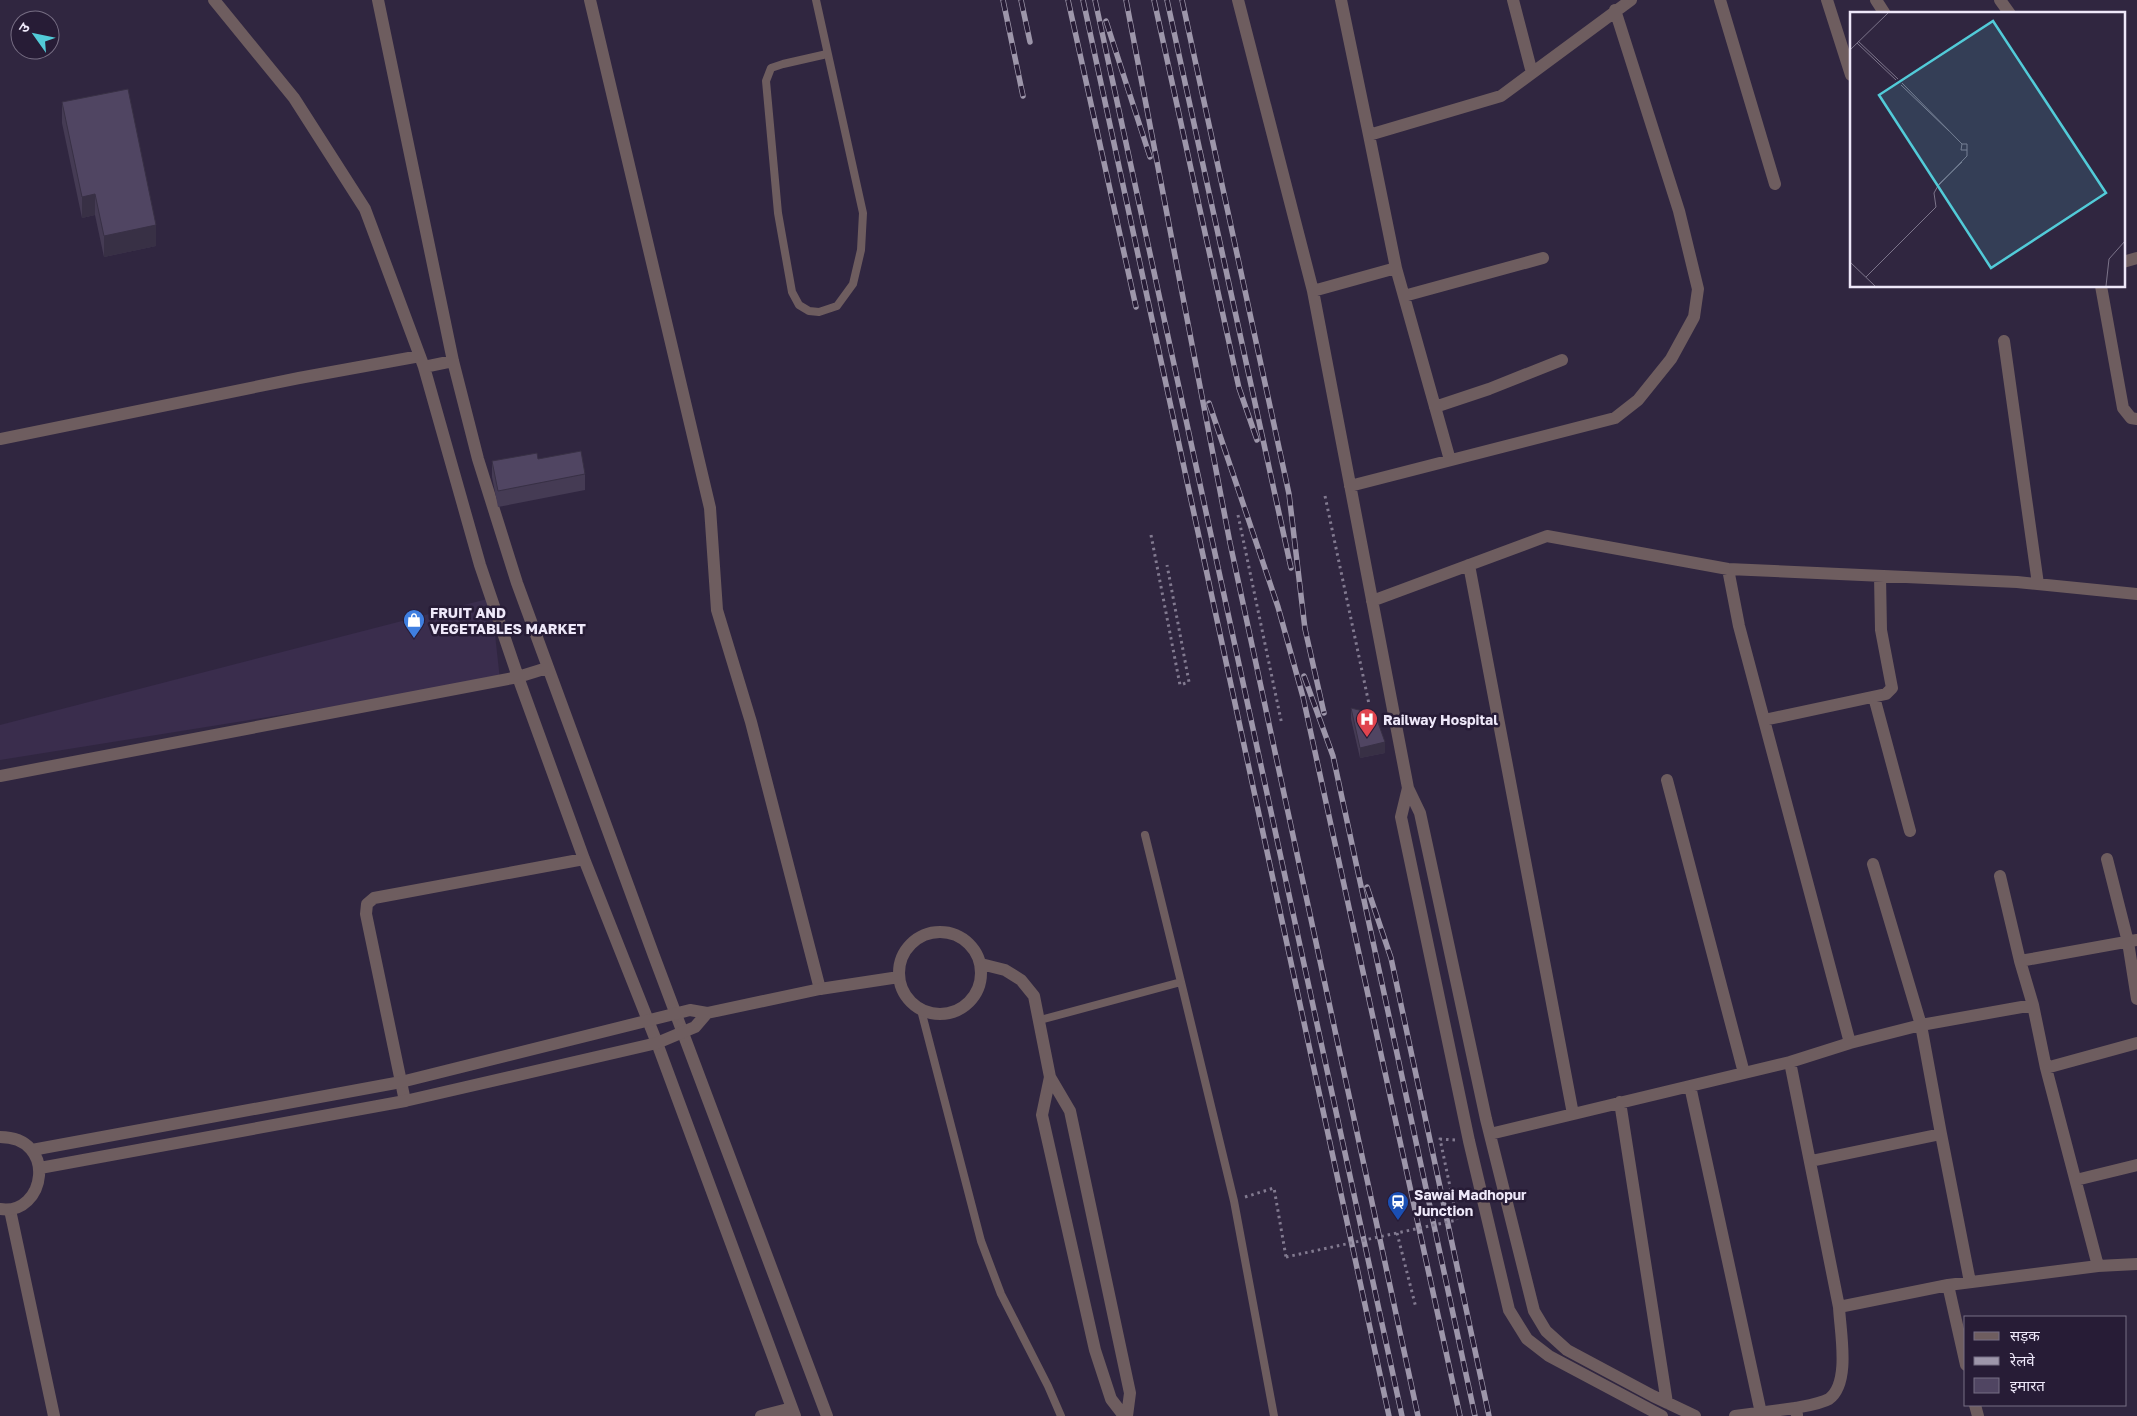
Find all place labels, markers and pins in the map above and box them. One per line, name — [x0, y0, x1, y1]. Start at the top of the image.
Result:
place label: FRUIT AND VEGETABLES MARKET — [430, 604, 586, 637]
shop icon: FRUIT AND VEGETABLES MARKET — [402, 608, 426, 639]
hospital icon: Railway Hospital — [1355, 707, 1379, 738]
place label: Railway Hospital — [1383, 711, 1498, 728]
place label: Sawai Madhopur Junction — [1414, 1186, 1527, 1219]
station icon: Sawai Madhopur Junction — [1386, 1190, 1410, 1221]

